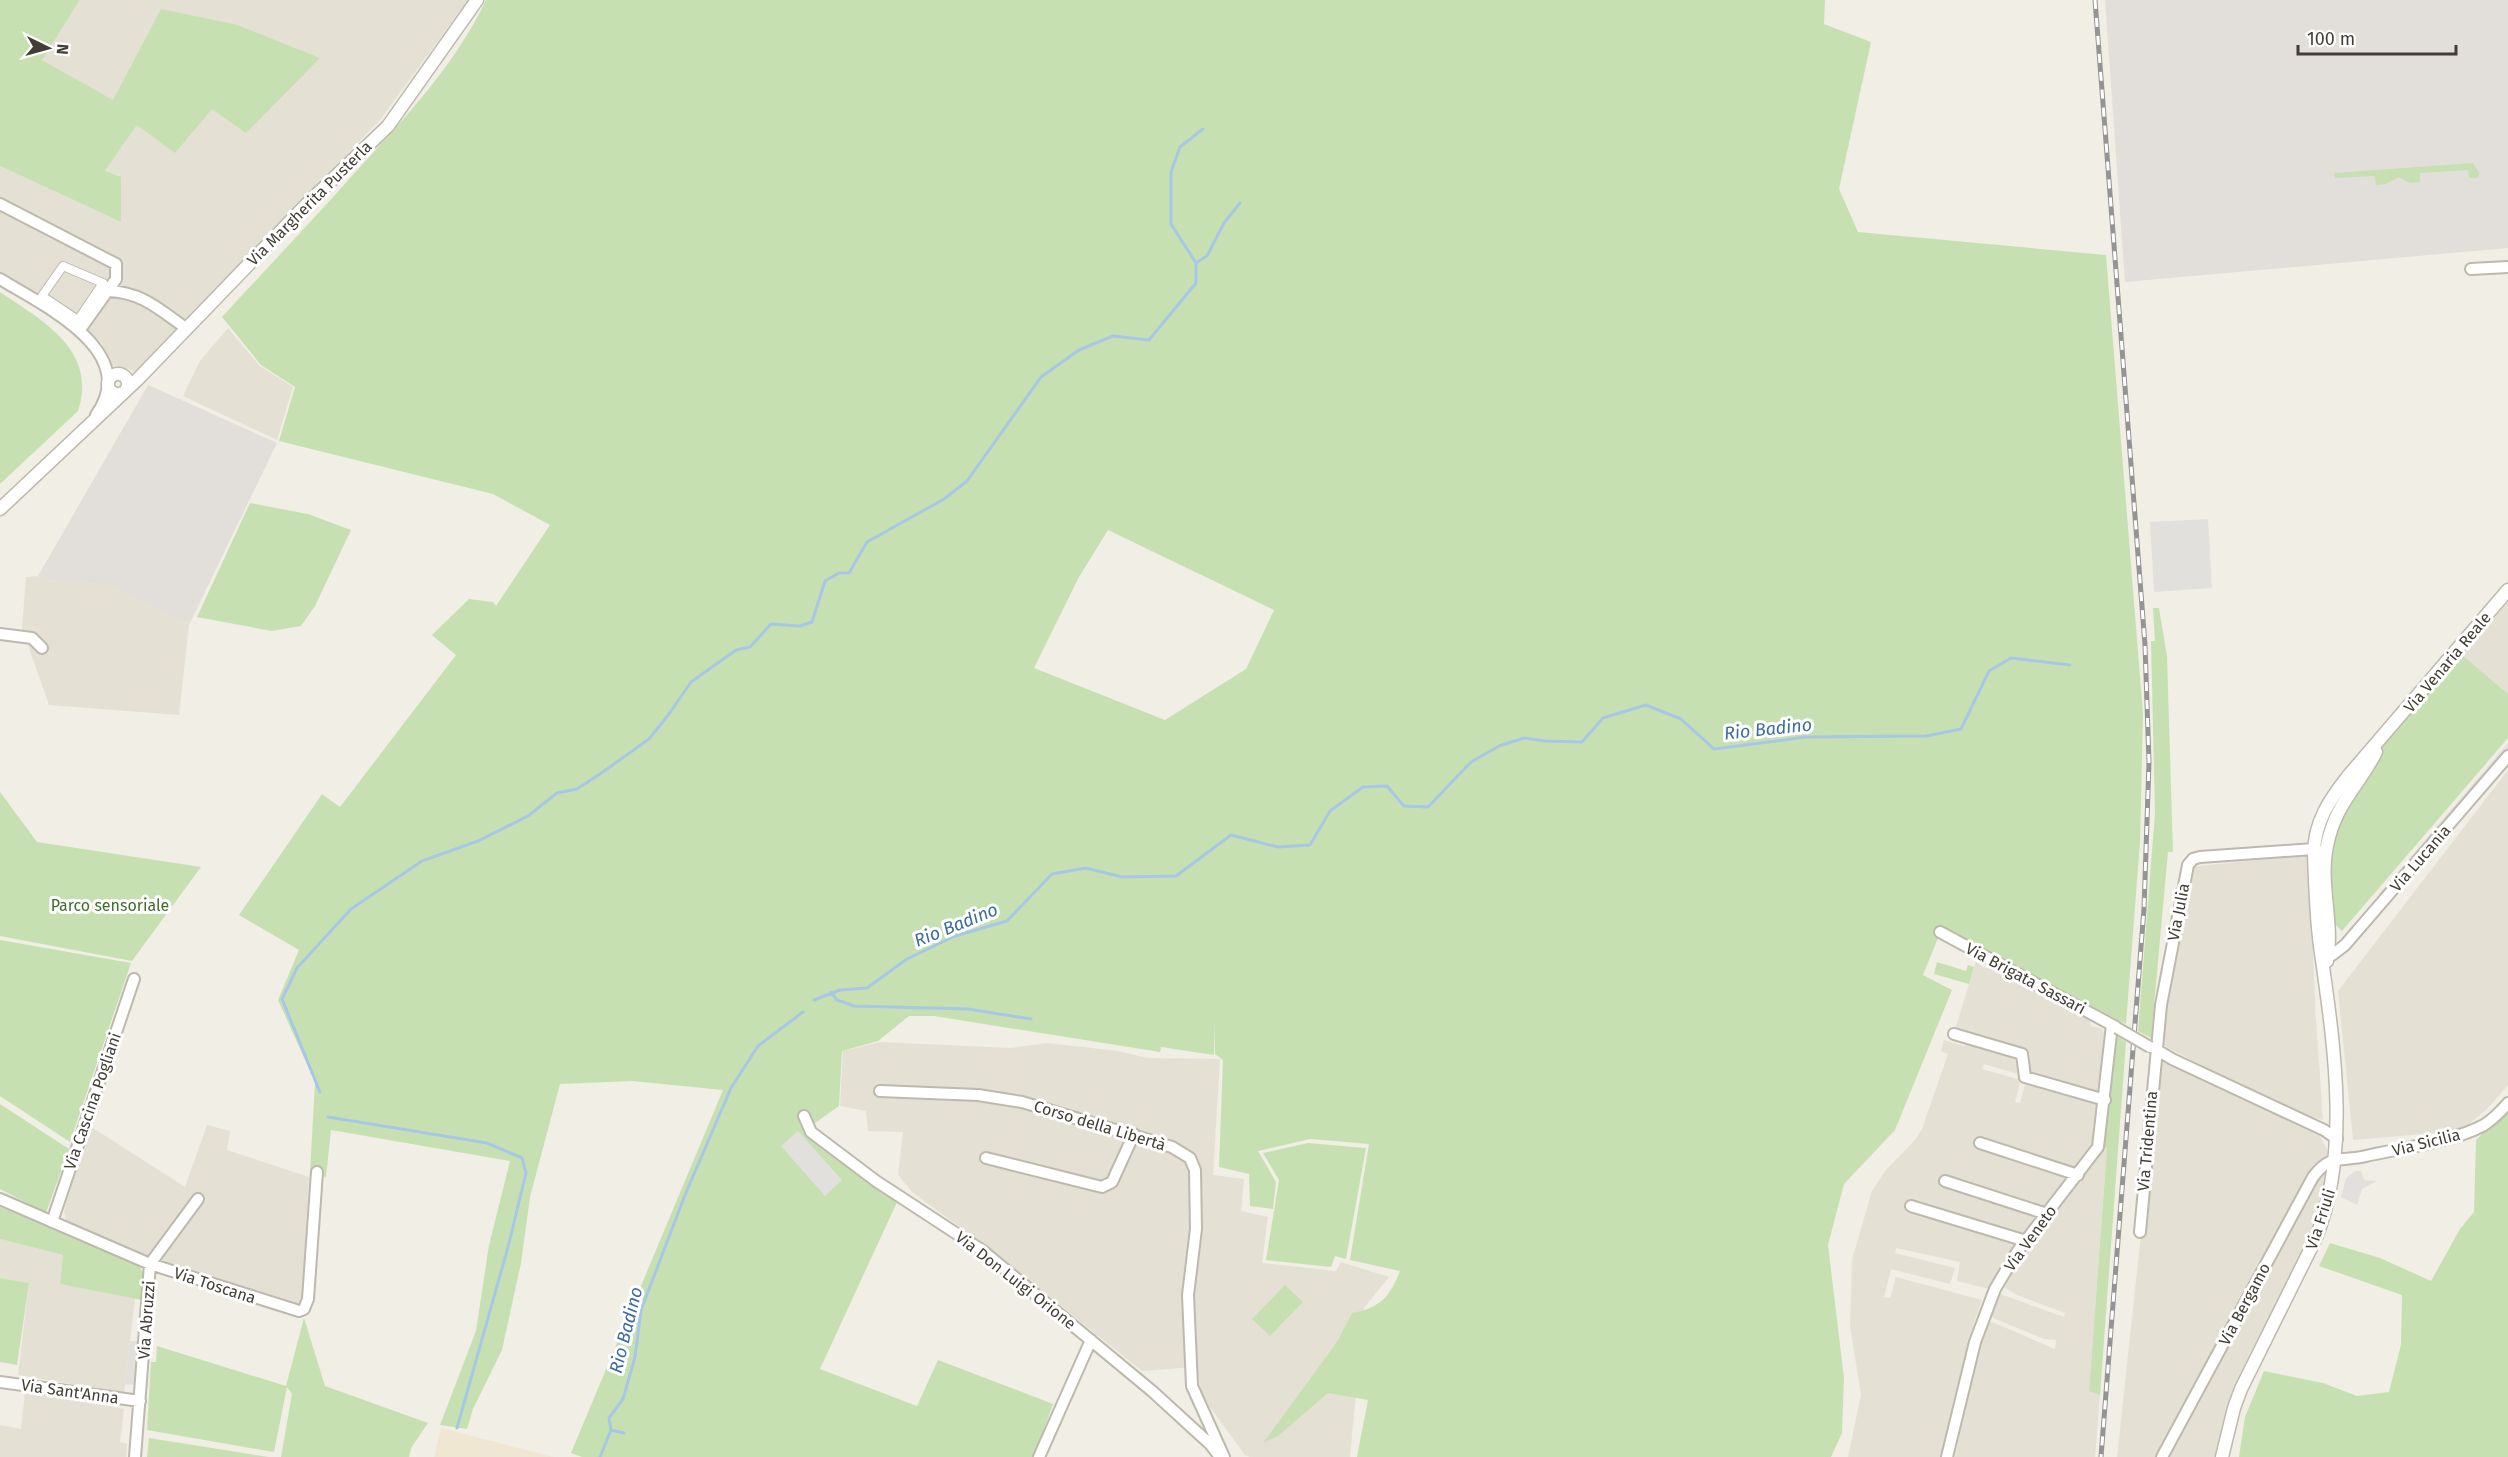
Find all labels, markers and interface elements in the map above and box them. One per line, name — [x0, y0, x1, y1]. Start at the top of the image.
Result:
north arrow — [18, 18, 78, 78]
scale bar — [2298, 18, 2456, 56]
text: 100 m — [2307, 28, 2355, 50]
text: N — [53, 43, 72, 55]
street label: Via Margherita Pusterla — [243, 137, 376, 270]
street label: Via Venaria Reale — [2400, 608, 2495, 716]
water label: Rio Badino — [1723, 713, 1813, 745]
street label: Via Lucania — [2386, 821, 2455, 896]
street label: Via Julia — [2164, 882, 2193, 943]
park label: Parco sensoriale — [51, 896, 169, 915]
water label: Rio Badino — [911, 898, 1001, 952]
street label: Via Brigata Sassari — [1962, 939, 2089, 1018]
street label: Via Cascina Pogliani — [60, 1030, 125, 1172]
street label: Via Tridentina — [2134, 1090, 2161, 1192]
street label: Corso della Libertà — [1032, 1096, 1168, 1155]
street label: Via Sicilia — [2390, 1125, 2462, 1160]
street label: Via Friuli — [2302, 1186, 2339, 1252]
street label: Via Veneto — [2000, 1202, 2061, 1275]
street label: Via Don Luigi Orione — [952, 1228, 1080, 1333]
street label: Via Bergamo — [2215, 1260, 2274, 1349]
street label: Via Toscana — [172, 1263, 258, 1308]
street label: Via Abruzzi — [134, 1280, 159, 1360]
water label: Rio Badino — [605, 1284, 647, 1376]
street label: Via Sant'Anna — [20, 1375, 120, 1408]

